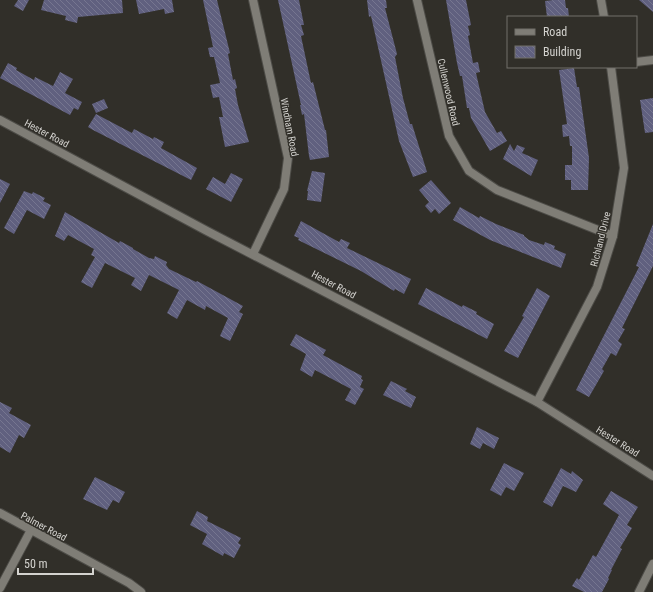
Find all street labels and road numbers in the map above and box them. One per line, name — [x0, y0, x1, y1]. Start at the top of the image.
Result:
street label: Cullenwood Road — [435, 58, 462, 127]
street label: Windham Road — [278, 97, 301, 157]
street label: Hester Road — [23, 117, 71, 150]
street label: Richland Drive — [588, 210, 613, 268]
street label: Hester Road — [310, 268, 358, 301]
street label: Hester Road — [594, 424, 641, 459]
street label: Palmer Road — [19, 510, 69, 543]

